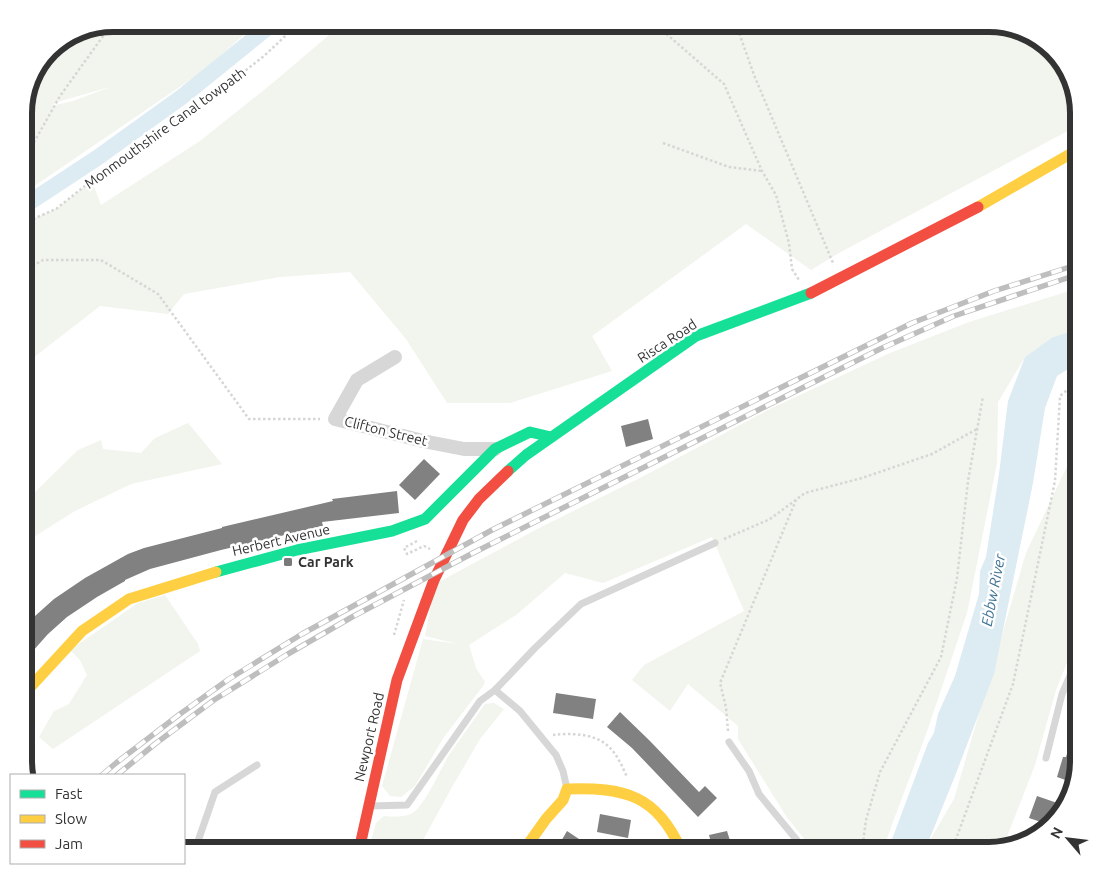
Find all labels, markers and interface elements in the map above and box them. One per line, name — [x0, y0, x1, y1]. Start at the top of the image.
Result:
street label: Monmouthshire Canal towpath — [81, 64, 249, 192]
street label: Risca Road — [634, 316, 700, 366]
street label: Clifton Street — [343, 413, 430, 449]
street label: Herbert Avenue — [231, 521, 331, 559]
water label: Ebbw River — [978, 551, 1009, 627]
place label: Car Park — [298, 554, 354, 570]
marker: Car Park — [282, 556, 294, 568]
street label: Newport Road — [351, 691, 387, 783]
legend — [10, 774, 185, 864]
text: Fast — [55, 785, 83, 802]
text: Slow — [55, 810, 88, 827]
north arrow — [1043, 814, 1093, 864]
text: N — [1047, 825, 1066, 841]
text: Jam — [55, 835, 83, 852]

